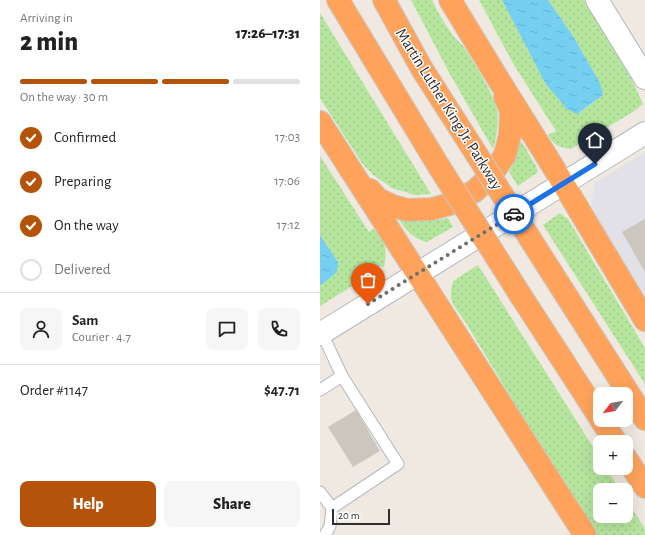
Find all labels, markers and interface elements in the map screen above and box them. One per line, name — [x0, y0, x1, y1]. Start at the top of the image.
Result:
text: Arriving in — [20, 12, 73, 25]
text: 17:26–17:31 — [235, 26, 300, 41]
street label: Martin Luther King Jr. Parkway — [392, 26, 505, 193]
text: 2 min — [20, 29, 78, 55]
text: On the way · 30 m — [20, 91, 108, 104]
pin — [578, 123, 612, 164]
icon: check — [20, 127, 42, 149]
icon: home — [584, 129, 606, 151]
text: Confirmed — [54, 130, 116, 145]
text: 17:03 — [275, 131, 300, 144]
icon: check — [20, 171, 42, 193]
text: Preparing — [54, 174, 111, 189]
text: 17:06 — [274, 175, 300, 188]
courier — [494, 194, 534, 234]
icon: car — [503, 203, 525, 225]
icon: check — [20, 215, 42, 237]
text: On the way — [54, 218, 119, 233]
text: 17:12 — [277, 219, 300, 232]
text: Delivered — [54, 262, 111, 277]
pin — [351, 263, 385, 304]
icon: bag — [357, 269, 379, 291]
button: person — [20, 308, 62, 350]
button: chat — [206, 308, 248, 350]
button: phone — [258, 308, 300, 350]
text: Sam — [72, 313, 98, 328]
text: Courier · 4.7 — [72, 331, 131, 344]
text: Order #1147 — [20, 383, 88, 398]
text: $47.71 — [264, 383, 300, 398]
north arrow — [593, 387, 633, 427]
map controls — [593, 387, 633, 523]
button: + — [593, 435, 633, 475]
button: Help — [20, 481, 156, 527]
button: Share — [164, 481, 300, 527]
button: − — [593, 483, 633, 523]
scale bar — [332, 507, 390, 526]
text: 20 m — [338, 510, 359, 521]

